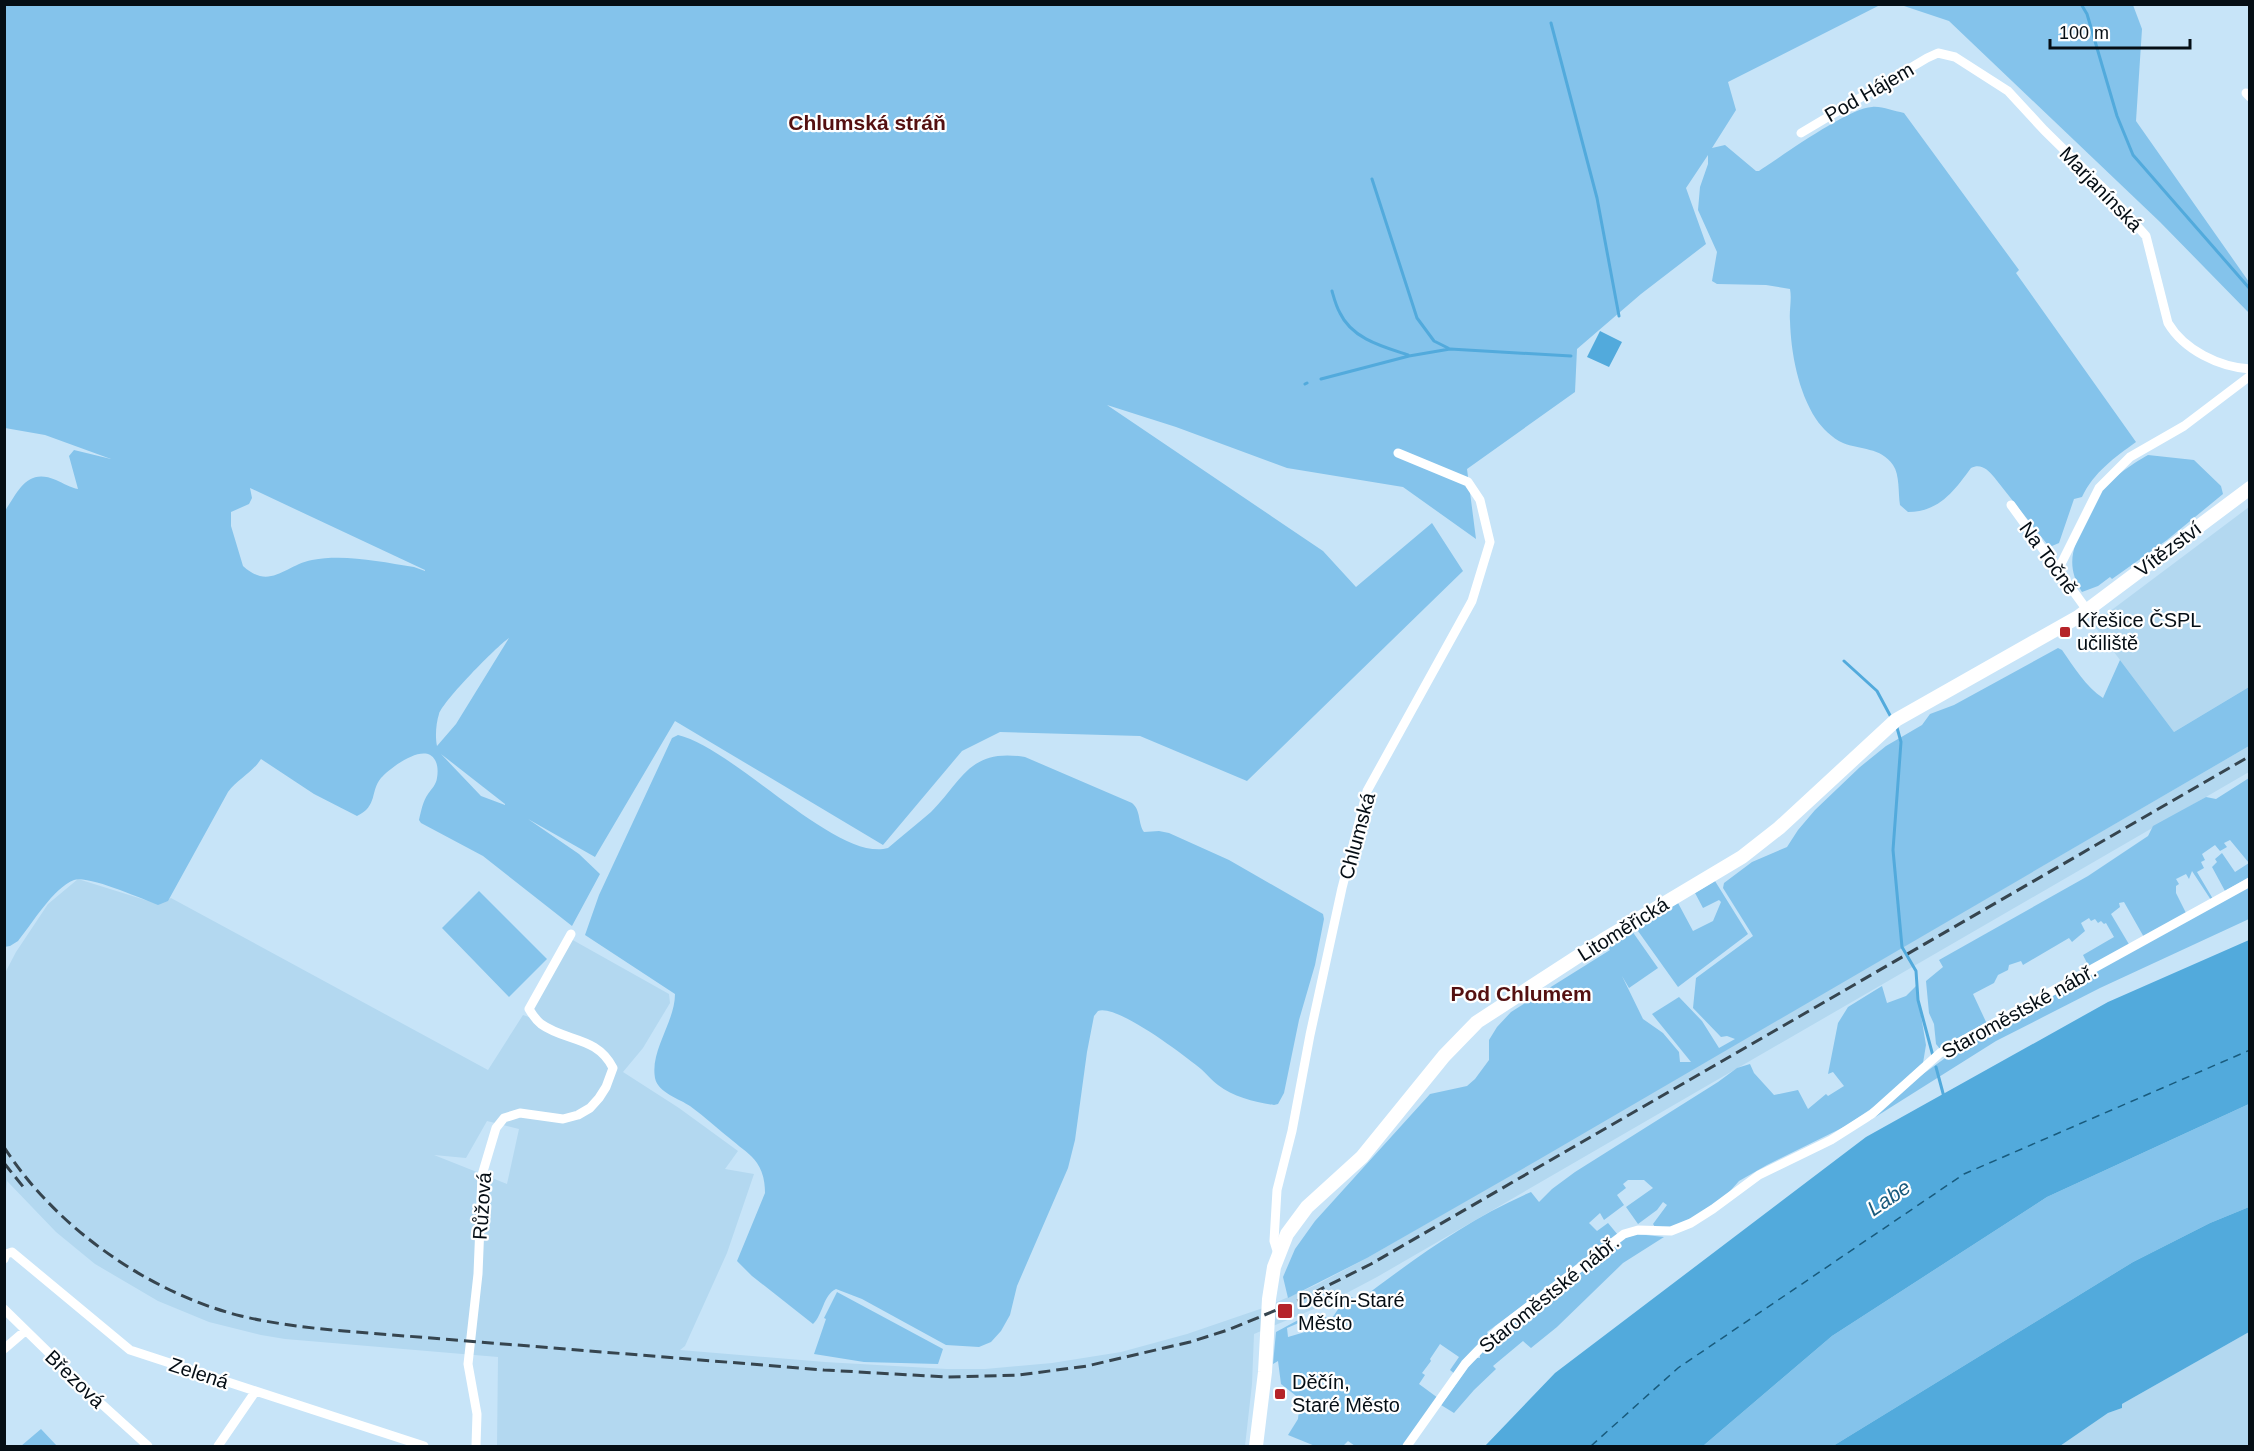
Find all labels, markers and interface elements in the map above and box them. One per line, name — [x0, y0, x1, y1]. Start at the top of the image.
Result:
scale bar — [2050, 12, 2190, 50]
text: 100 m — [2059, 23, 2109, 43]
street label: Pod Hájem — [1821, 58, 1917, 126]
district label: Chlumská stráň — [788, 111, 946, 134]
street label: Marjanínská — [2055, 142, 2147, 236]
street label: Na Točně — [2015, 517, 2083, 599]
street label: Vítězství — [2131, 517, 2206, 581]
place label: Křešice ČSPL učiliště — [2077, 609, 2202, 654]
marker: Křešice ČSPL učiliště — [2058, 625, 2072, 639]
street label: Chlumská — [1335, 789, 1379, 882]
street label: Litoměřická — [1574, 892, 1673, 965]
street label: Staroměstské nábř. — [1938, 959, 2100, 1063]
district label: Pod Chlumem — [1450, 982, 1592, 1005]
street label: Růžová — [469, 1171, 495, 1241]
water label: Labe — [1863, 1175, 1915, 1220]
street label: Staroměstské nábř. — [1475, 1231, 1623, 1357]
place label: Děčín-Staré Město — [1298, 1289, 1405, 1334]
marker: Děčín-Staré Město — [1276, 1302, 1294, 1320]
street label: Březová — [41, 1346, 110, 1413]
street label: Zelená — [167, 1353, 232, 1393]
place label: Děčín, Staré Město — [1292, 1371, 1400, 1416]
marker: Děčín, Staré Město — [1273, 1387, 1287, 1401]

